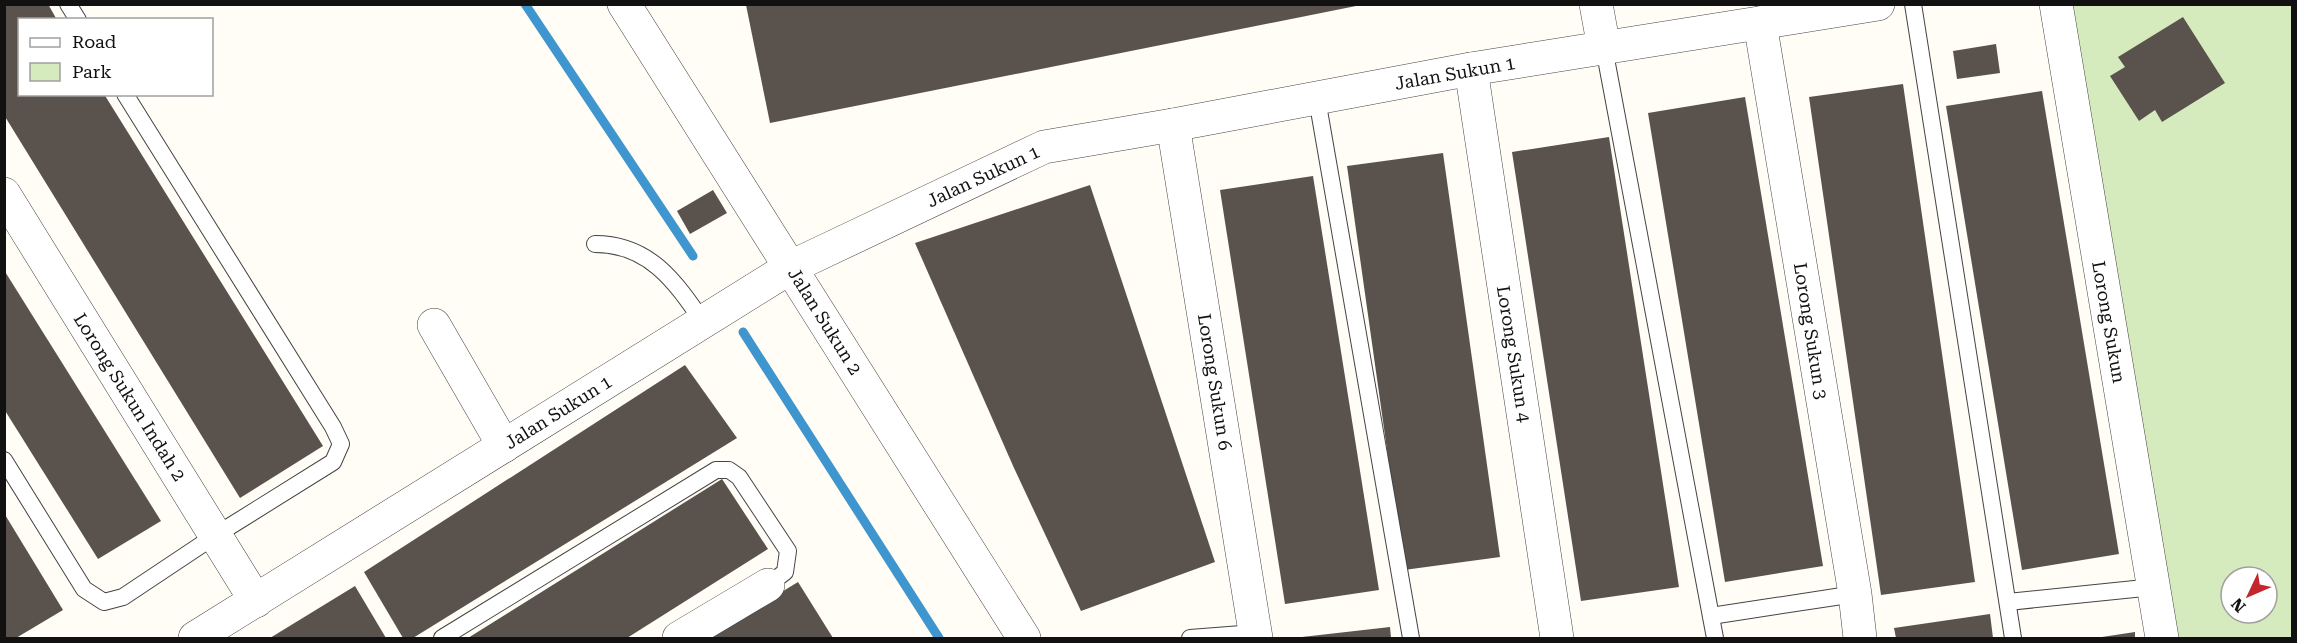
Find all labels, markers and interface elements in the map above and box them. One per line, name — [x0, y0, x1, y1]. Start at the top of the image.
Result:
legend — [18, 18, 213, 96]
text: Road — [72, 31, 117, 52]
street label: Jalan Sukun 1 — [1393, 52, 1517, 94]
text: Park — [72, 61, 112, 82]
street label: Jalan Sukun 1 — [923, 141, 1043, 211]
street label: Lorong Sukun — [2088, 259, 2130, 385]
street label: Lorong Sukun 3 — [1790, 261, 1832, 401]
street label: Jalan Sukun 2 — [784, 264, 866, 378]
street label: Lorong Sukun 4 — [1493, 284, 1535, 424]
street label: Lorong Sukun Indah 2 — [70, 309, 190, 485]
street label: Lorong Sukun 6 — [1194, 312, 1236, 452]
street label: Jalan Sukun 1 — [501, 371, 615, 453]
north arrow — [2219, 565, 2279, 625]
text: N — [2227, 594, 2250, 616]

